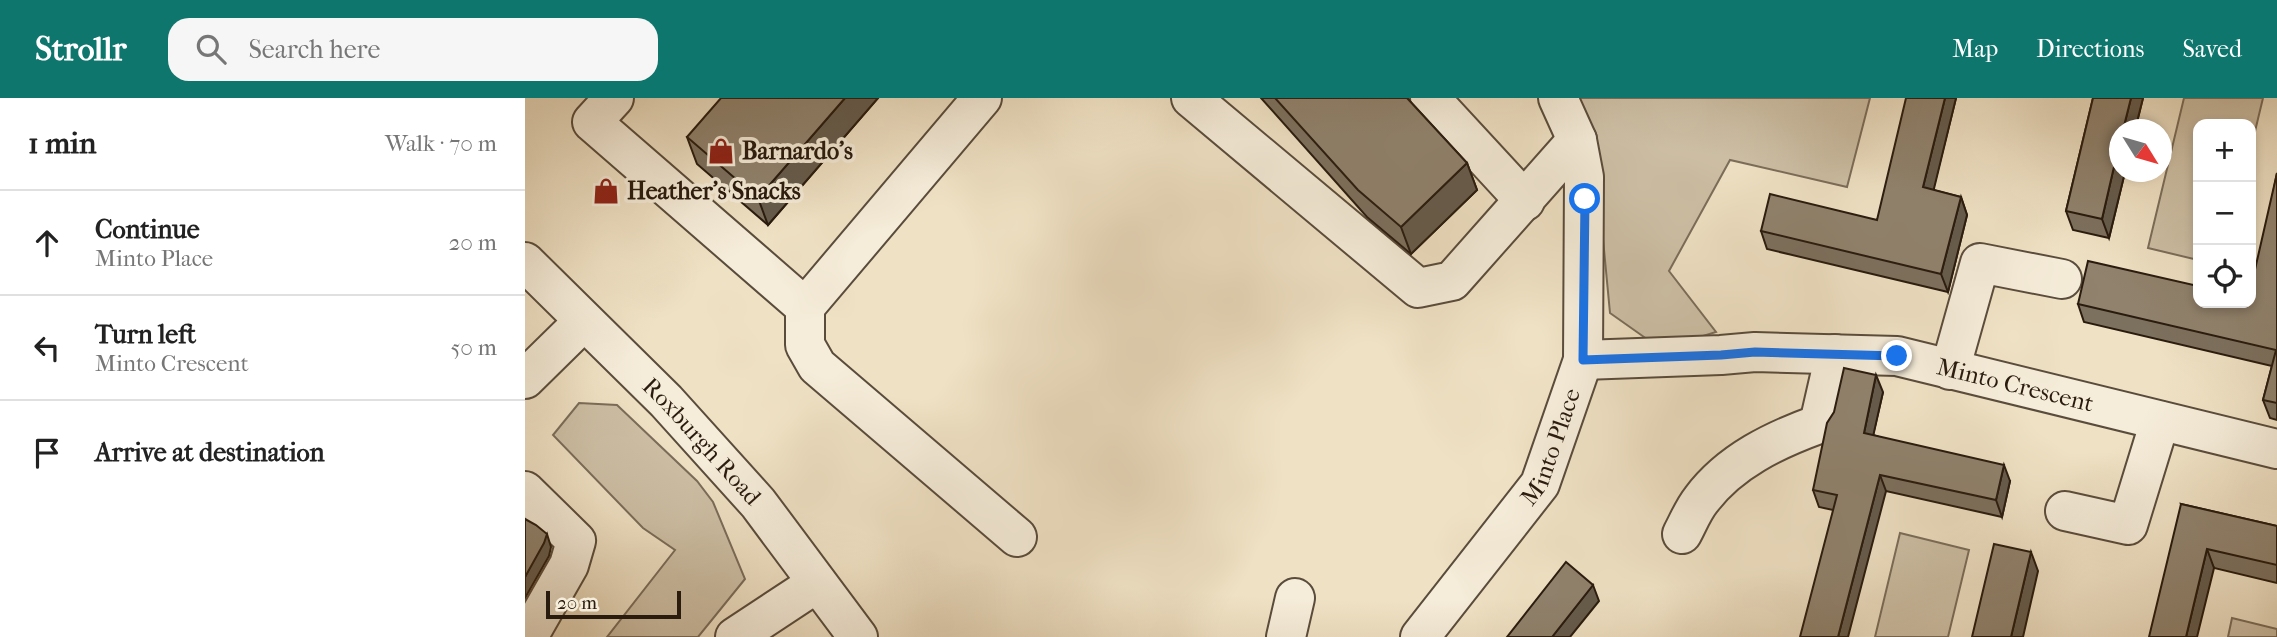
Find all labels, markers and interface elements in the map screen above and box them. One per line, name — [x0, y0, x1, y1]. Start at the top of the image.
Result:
search box — [168, 18, 658, 81]
text: Strollr — [35, 30, 126, 69]
icon: search — [192, 30, 230, 68]
text: Search here — [248, 34, 380, 65]
text: Map — [1952, 35, 1998, 63]
text: Directions — [2036, 35, 2144, 63]
text: Saved — [2182, 35, 2242, 63]
north arrow — [2109, 119, 2172, 182]
map controls — [2193, 119, 2256, 308]
button: + — [2193, 119, 2256, 182]
text: 1 min — [28, 126, 96, 161]
text: Walk · 70 m — [385, 130, 497, 157]
shop icon: Barnardo's — [706, 136, 736, 166]
place label: Barnardo's — [742, 137, 853, 165]
shop icon: Heather's Snacks — [591, 176, 621, 206]
place label: Heather's Snacks — [627, 177, 801, 205]
button: − — [2193, 182, 2256, 245]
route start — [1569, 183, 1600, 214]
text: Continue — [95, 214, 200, 245]
icon: ahead — [28, 224, 66, 262]
text: 20 m — [448, 229, 497, 256]
text: Minto Place — [95, 245, 213, 272]
button: locate — [2193, 245, 2256, 308]
text: Turn left — [95, 319, 196, 350]
icon: left — [28, 329, 66, 367]
text: 50 m — [450, 334, 497, 361]
route end — [1881, 340, 1912, 371]
text: Minto Crescent — [95, 350, 249, 377]
street label: Minto Crescent — [1934, 352, 2097, 418]
street label: Roxburgh Road — [637, 372, 768, 511]
street label: Minto Place — [1515, 385, 1586, 511]
icon: arrive — [28, 434, 66, 472]
text: Arrive at destination — [95, 437, 325, 468]
scale bar — [546, 588, 681, 620]
text: 20 m — [557, 592, 597, 614]

